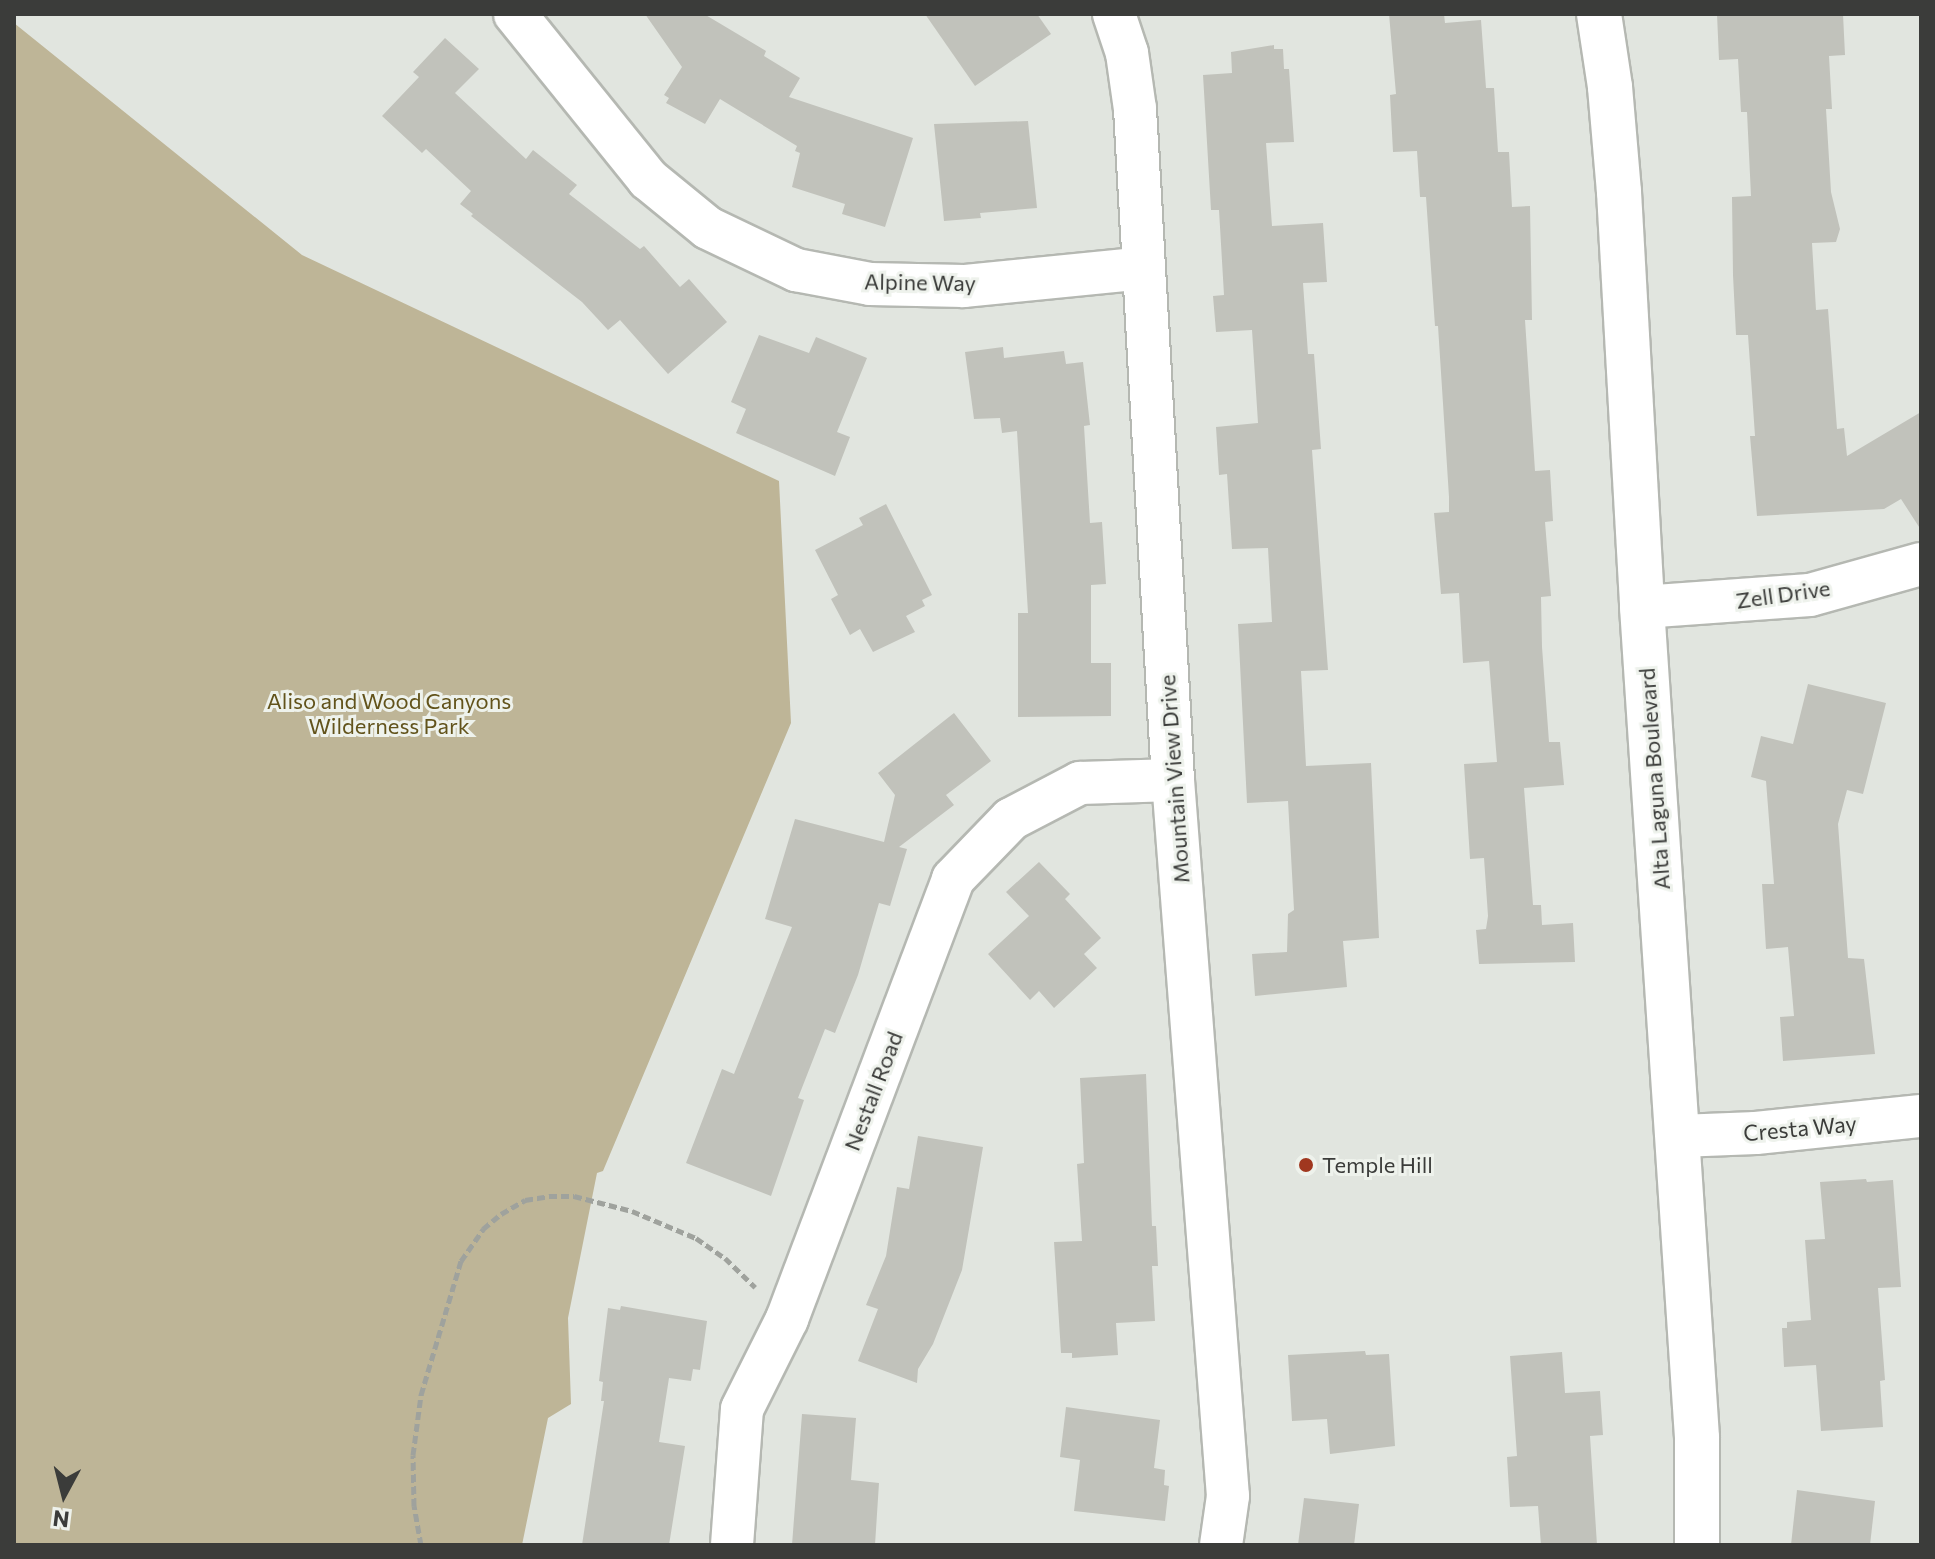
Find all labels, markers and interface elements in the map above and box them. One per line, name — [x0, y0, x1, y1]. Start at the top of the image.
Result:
street label: Alpine Way — [864, 268, 976, 296]
street label: Zell Drive — [1734, 574, 1832, 614]
street label: Alta Laguna Boulevard — [1633, 667, 1675, 891]
street label: Mountain View Drive — [1154, 674, 1194, 884]
park label: Aliso and Wood Canyons Wilderness Park — [267, 687, 511, 738]
street label: Nestall Road — [838, 1028, 908, 1154]
street label: Cresta Way — [1742, 1110, 1858, 1146]
place label: Temple Hill — [1322, 1152, 1433, 1178]
marker: Temple Hill — [1297, 1156, 1315, 1174]
north arrow — [24, 1455, 104, 1535]
text: N — [51, 1505, 71, 1534]

